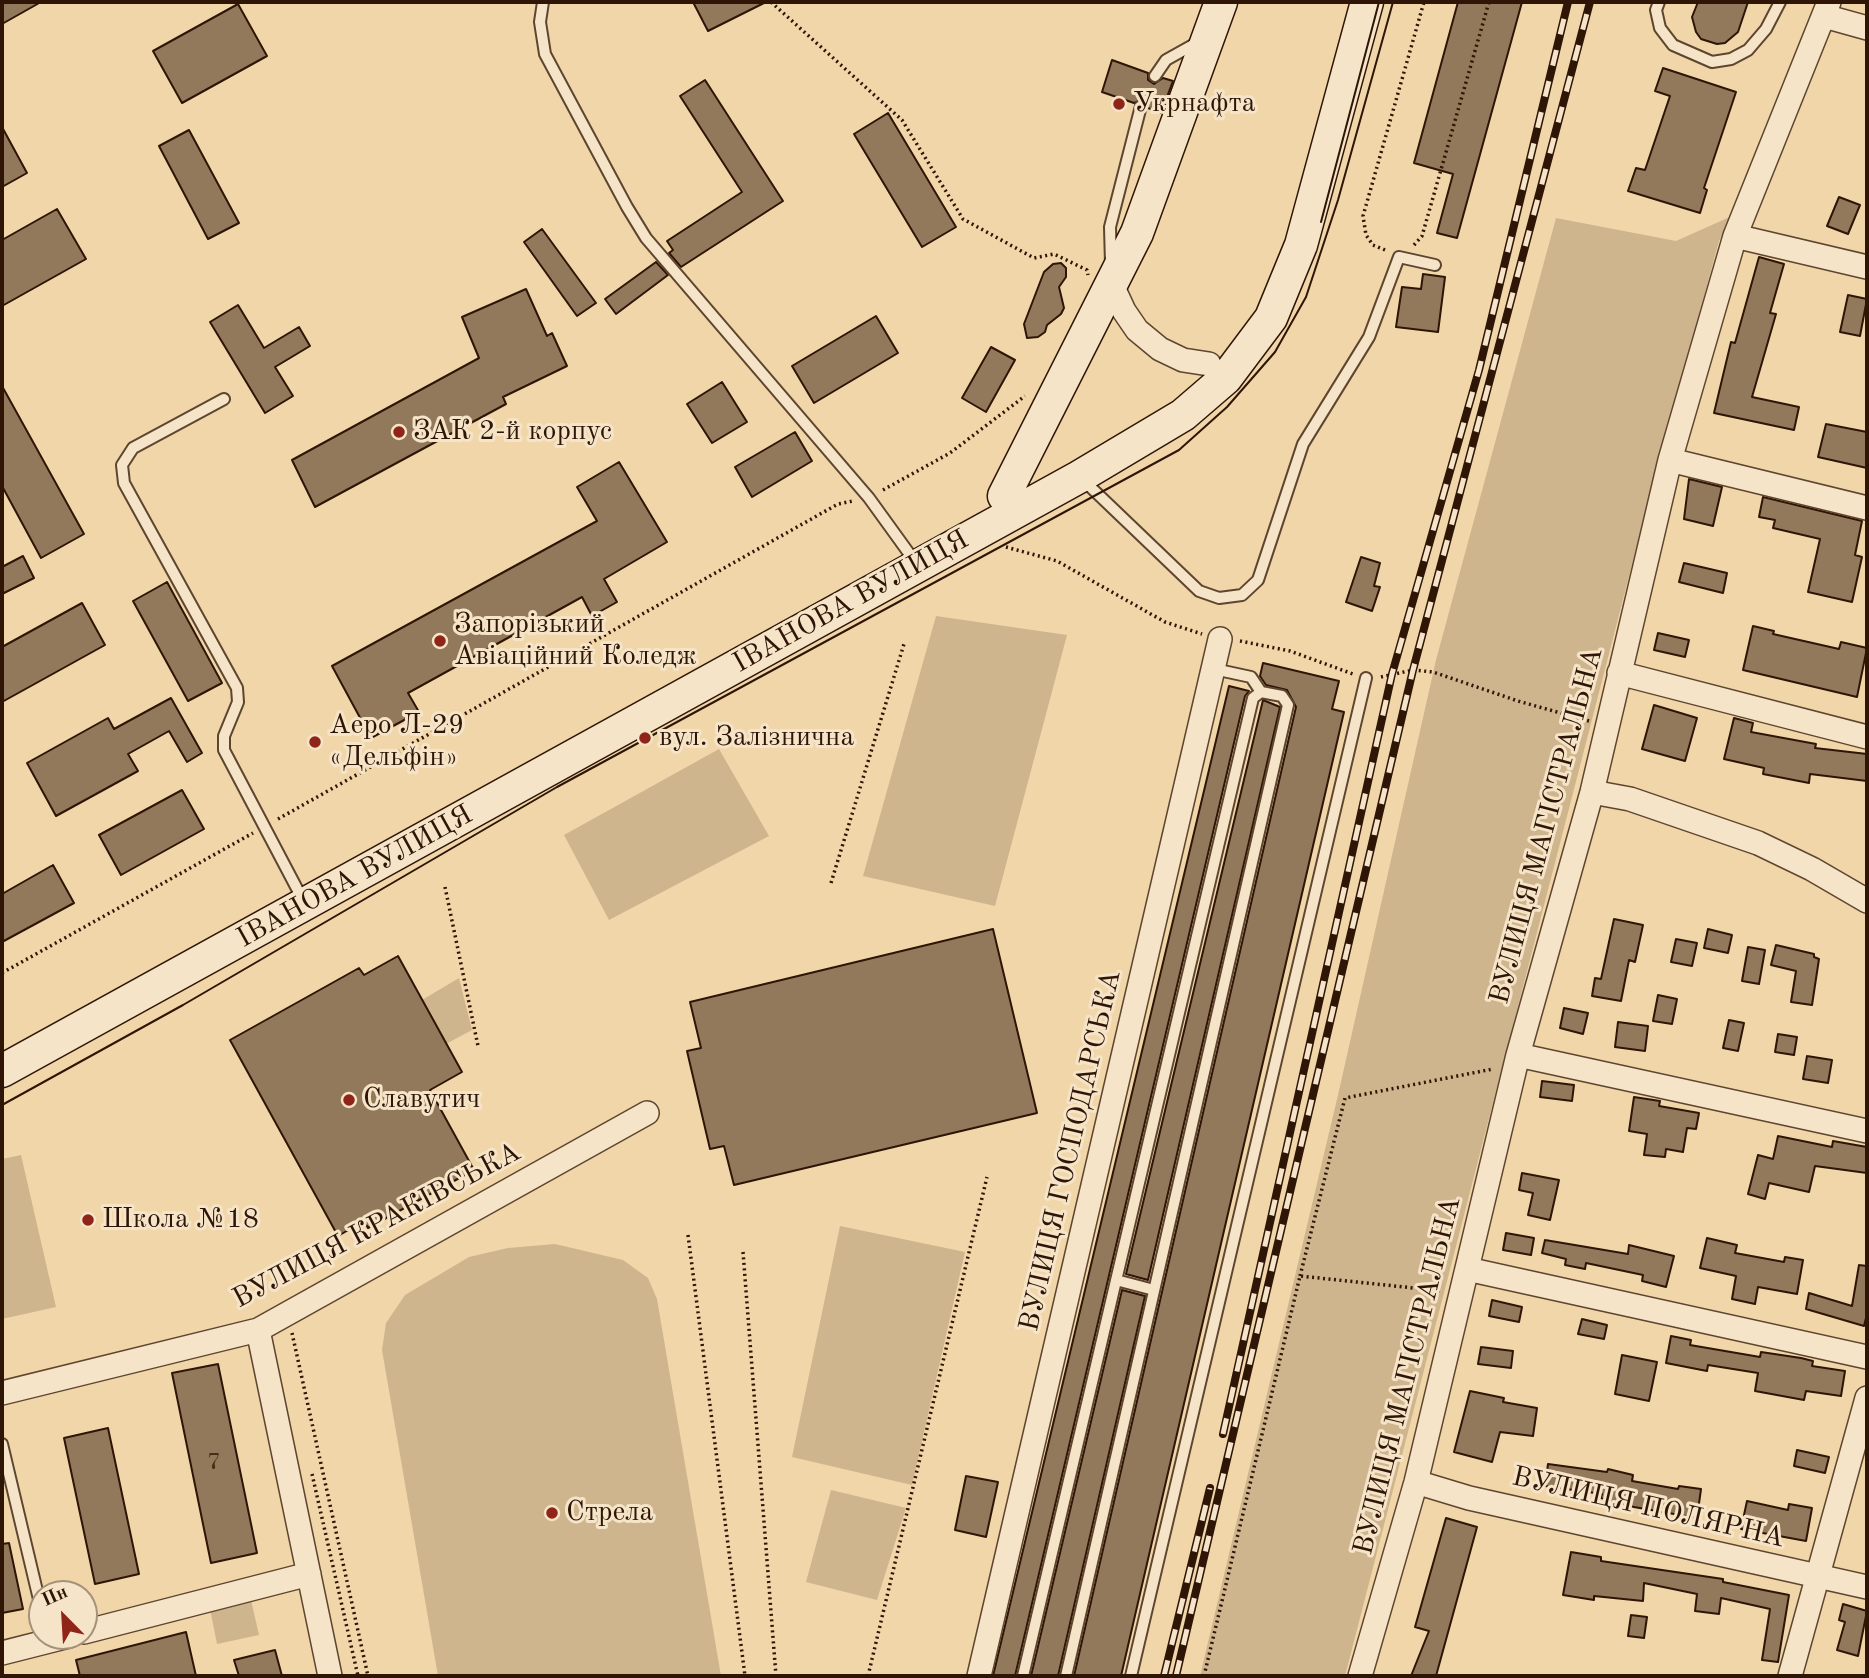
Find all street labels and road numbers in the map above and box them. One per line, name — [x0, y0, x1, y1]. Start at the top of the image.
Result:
street label: ІВАНОВА ВУЛИЦЯ — [727, 523, 975, 681]
street label: ВУЛИЦЯ МАГІСТРАЛЬНА — [1483, 644, 1611, 1008]
street label: ІВАНОВА ВУЛИЦЯ — [231, 798, 479, 956]
street label: ВУЛИЦЯ ГОСПОДАРСЬКА — [1013, 967, 1129, 1335]
street label: ВУЛИЦЯ КРАКІВСЬКА — [227, 1136, 527, 1316]
street label: ВУЛИЦЯ МАГІСТРАЛЬНА — [1347, 1193, 1469, 1559]
street label: ВУЛИЦЯ ПОЛЯРНА — [1509, 1460, 1787, 1556]

